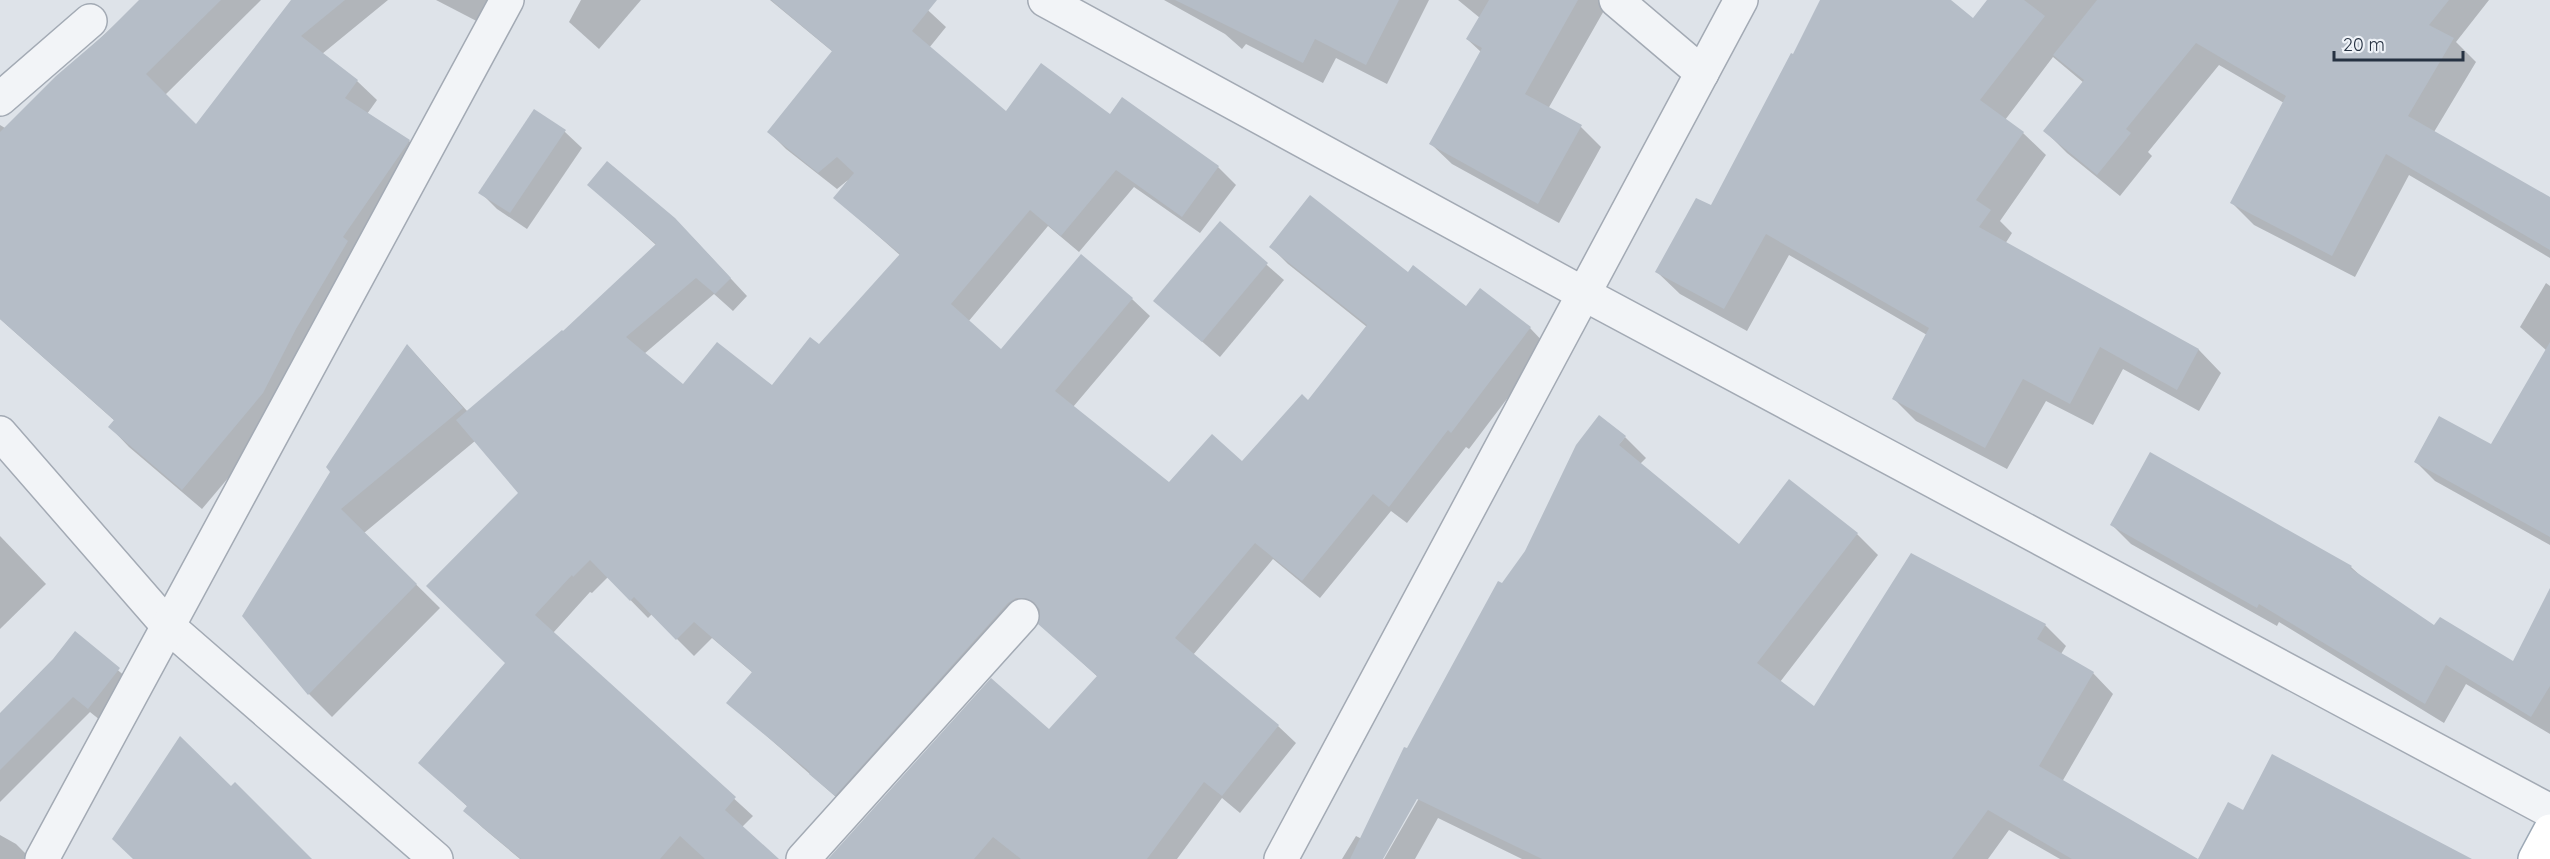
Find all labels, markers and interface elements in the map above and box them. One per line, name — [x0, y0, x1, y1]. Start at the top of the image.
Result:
scale bar — [2334, 24, 2463, 62]
text: 20 m — [2343, 33, 2385, 56]

